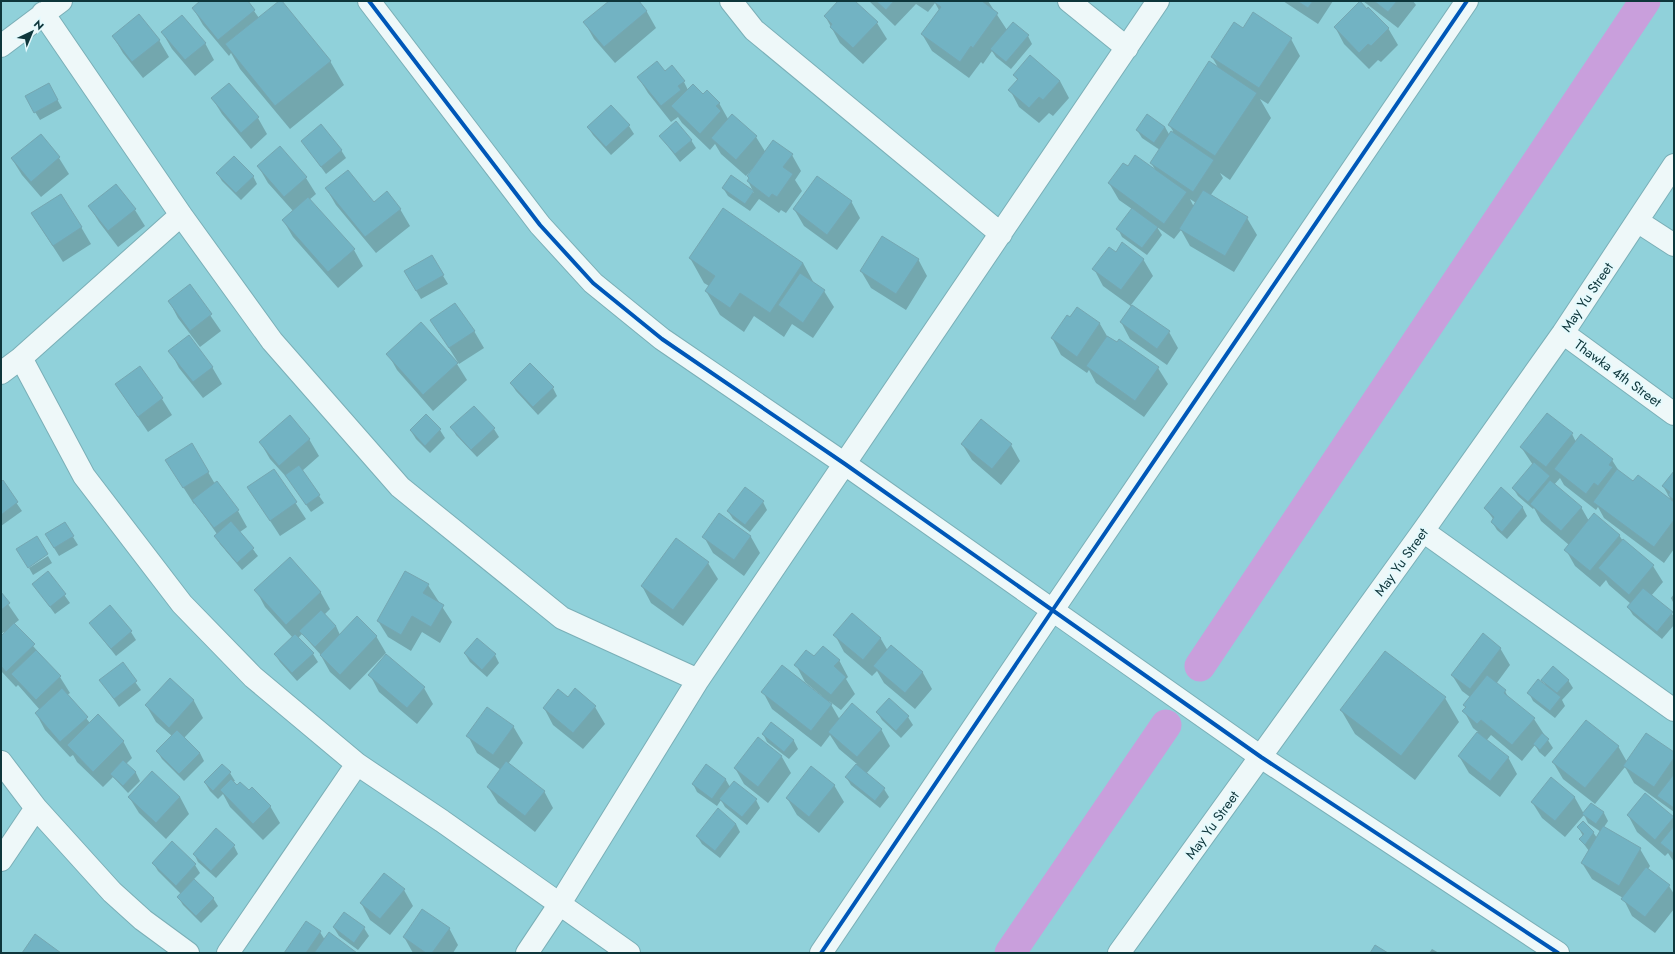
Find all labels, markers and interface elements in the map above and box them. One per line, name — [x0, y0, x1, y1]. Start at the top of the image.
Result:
north arrow — [12, 12, 52, 52]
text: N — [30, 16, 48, 34]
street label: May Yu Street — [1556, 258, 1618, 336]
street label: Thawka 4th Street — [1570, 334, 1666, 412]
street label: May Yu Street — [1369, 523, 1433, 600]
street label: May Yu Street — [1180, 786, 1244, 863]

